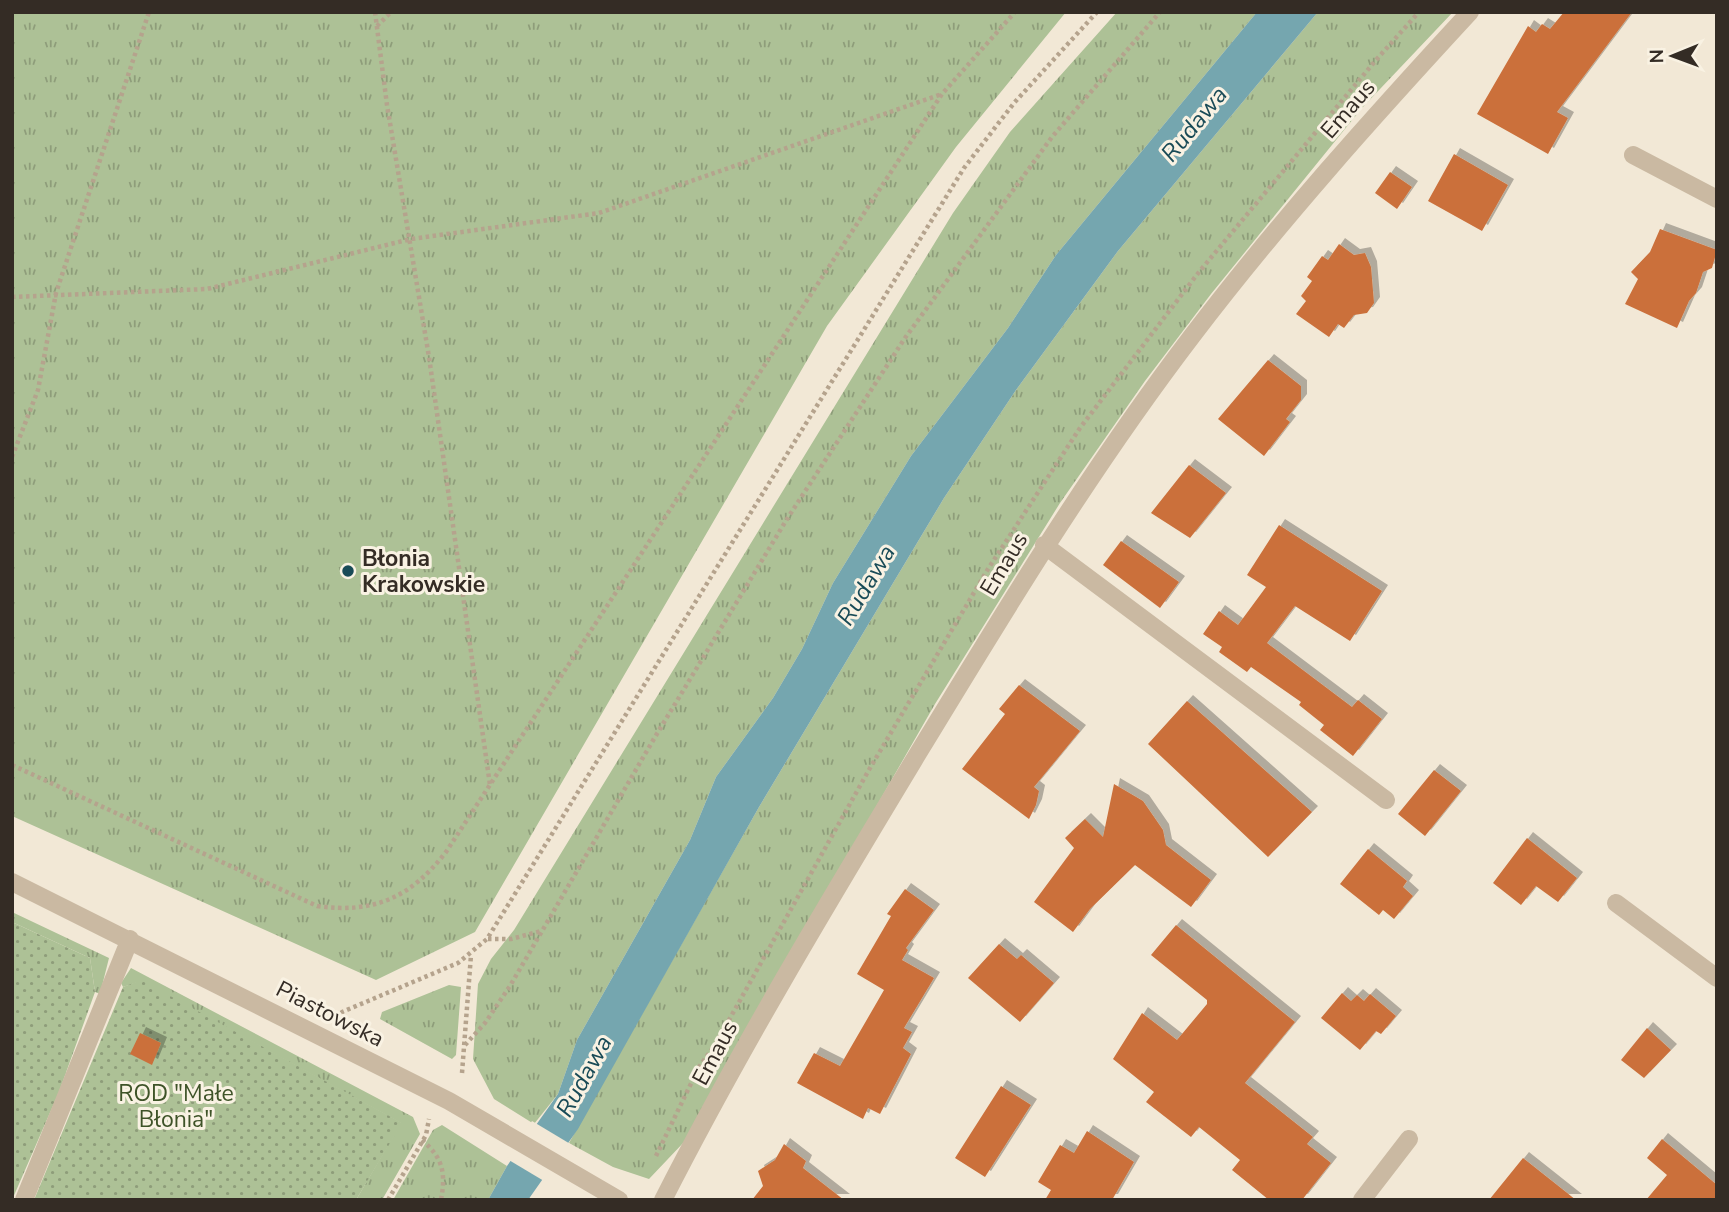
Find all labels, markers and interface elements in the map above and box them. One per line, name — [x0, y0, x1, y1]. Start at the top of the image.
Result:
north arrow — [1638, 21, 1708, 91]
text: N — [1644, 49, 1670, 64]
street label: Emaus — [1314, 73, 1382, 145]
water label: Rudawa — [1154, 79, 1234, 169]
street label: Emaus — [973, 526, 1035, 602]
water label: Rudawa — [829, 539, 903, 631]
place label: Błonia Krakowskie — [362, 543, 485, 600]
marker: Błonia Krakowskie — [340, 563, 356, 579]
street label: Piastowska — [271, 974, 389, 1054]
street label: Emaus — [685, 1015, 745, 1091]
water label: Rudawa — [548, 1029, 620, 1123]
park label: ROD "Małe Błonia" — [118, 1078, 234, 1135]

